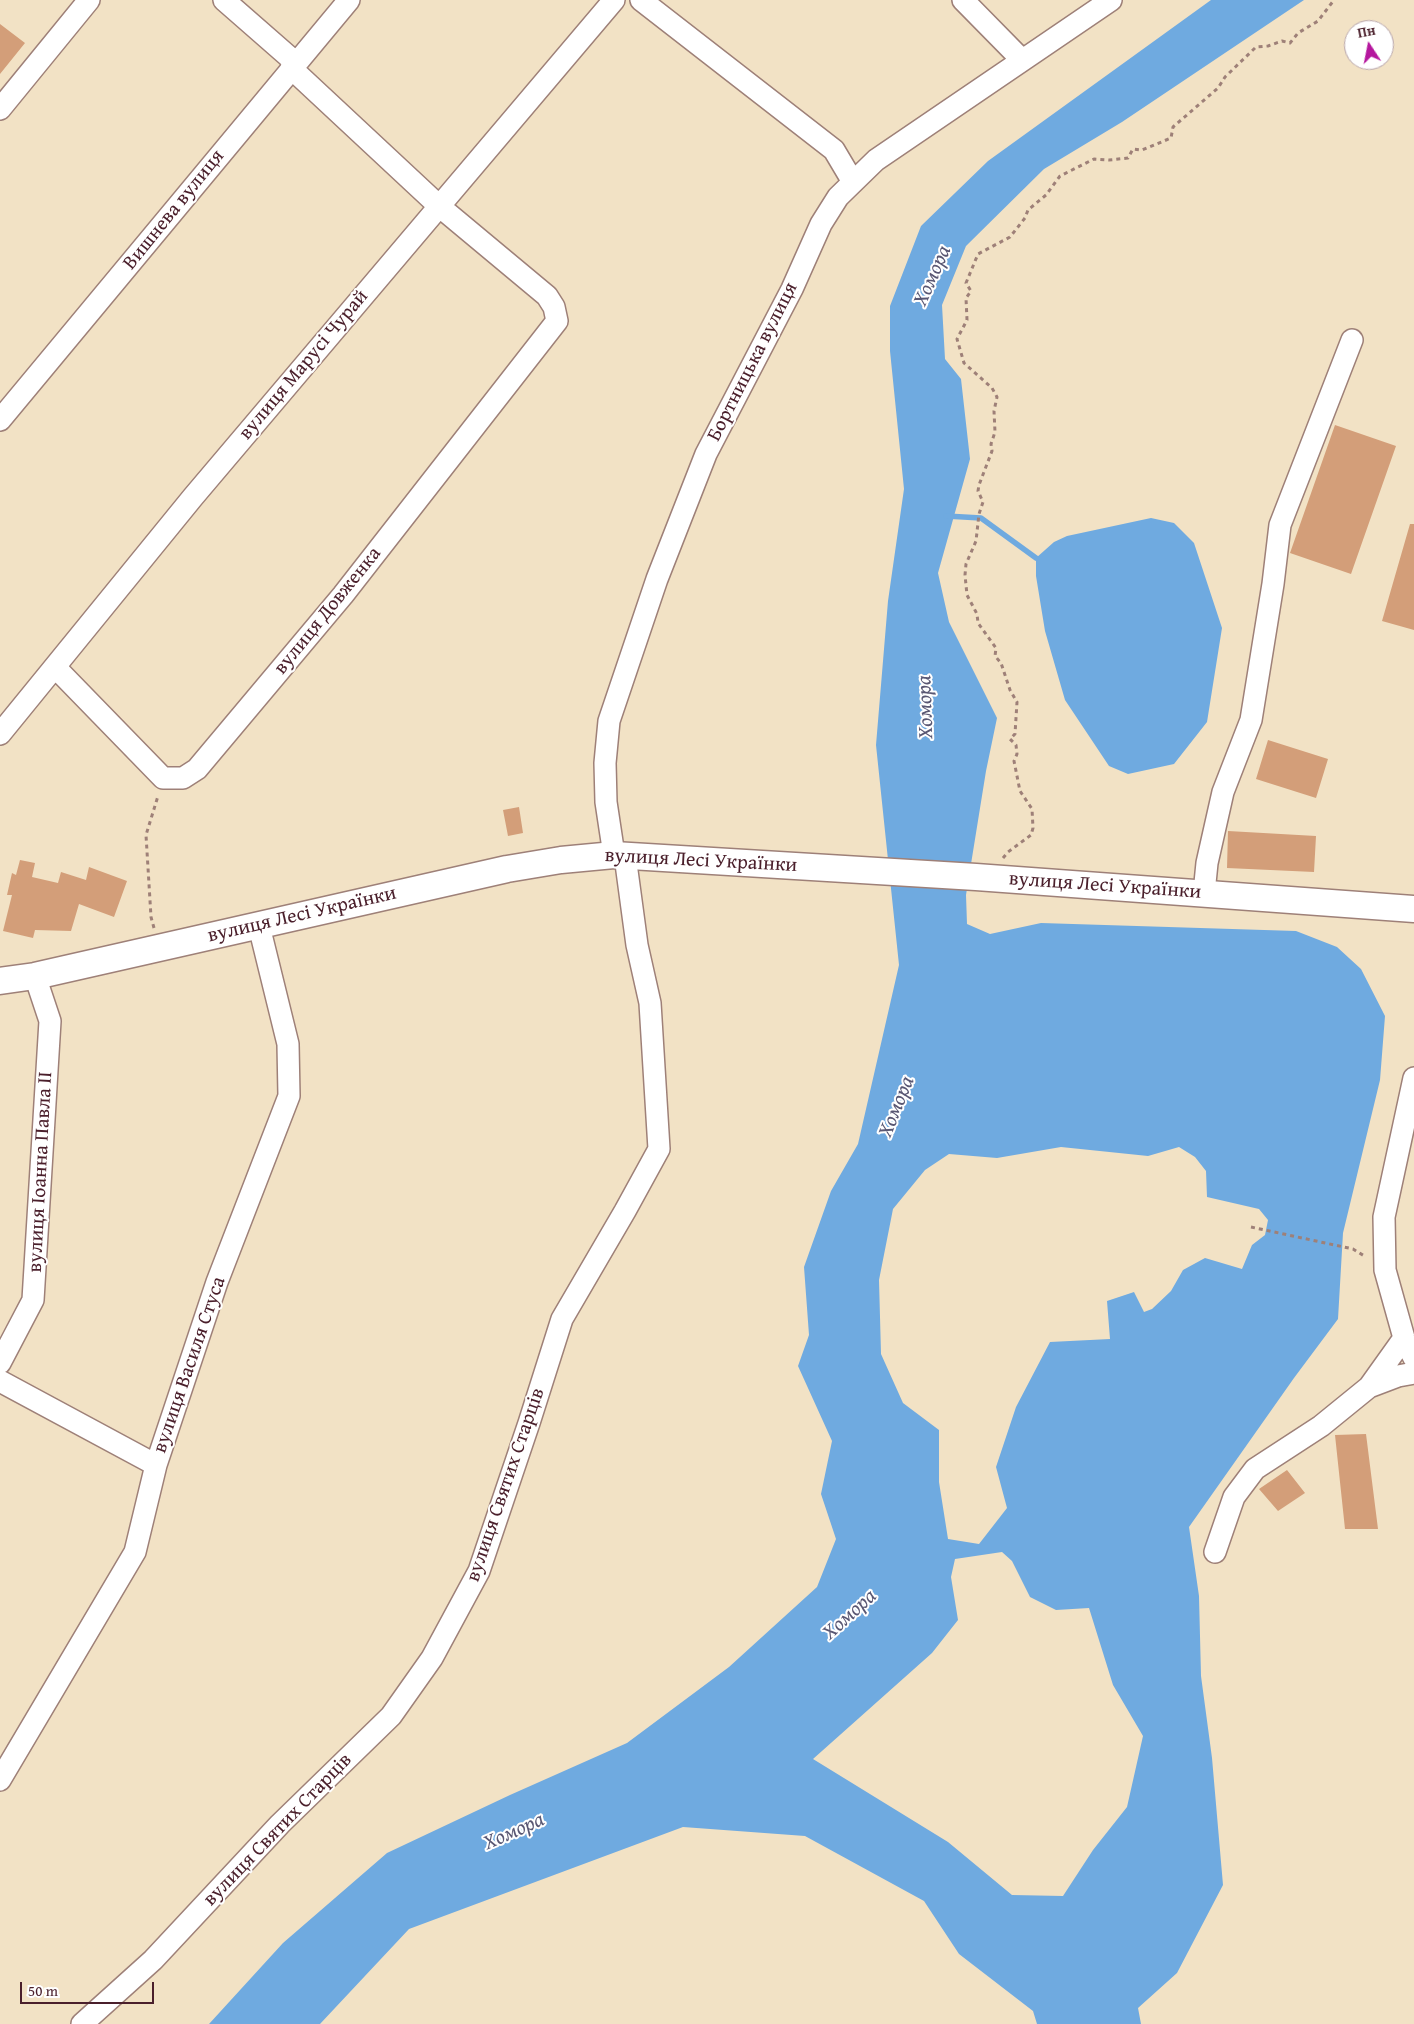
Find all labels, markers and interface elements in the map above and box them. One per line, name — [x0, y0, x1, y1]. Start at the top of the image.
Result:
north arrow — [1344, 20, 1394, 70]
text: Пн — [1356, 20, 1377, 43]
street label: Вишнева вулиця — [118, 145, 230, 275]
water label: Хомора — [909, 242, 957, 310]
street label: Бортницька вулиця — [703, 279, 803, 445]
street label: вулиця Марусі Чурай — [234, 285, 374, 445]
street label: вулиця Довженка — [269, 542, 387, 680]
water label: Хомора — [912, 675, 940, 739]
street label: вулиця Лесі Українки — [604, 844, 798, 878]
street label: вулиця Лесі Українки — [1008, 867, 1202, 905]
street label: вулиця Лесі Українки — [205, 882, 399, 948]
street label: вулиця Іоанна Павла II — [24, 1071, 58, 1273]
water label: Хомора — [873, 1073, 921, 1141]
street label: вулиця Василя Стуса — [149, 1274, 231, 1456]
street label: вулиця Святих Старців — [462, 1385, 550, 1585]
water label: Хомора — [818, 1584, 882, 1646]
street label: вулиця Святих Старців — [199, 1749, 357, 1911]
water label: Хомора — [480, 1808, 548, 1856]
scale bar — [22, 1972, 156, 2004]
text: 50 m — [28, 1980, 58, 2001]

